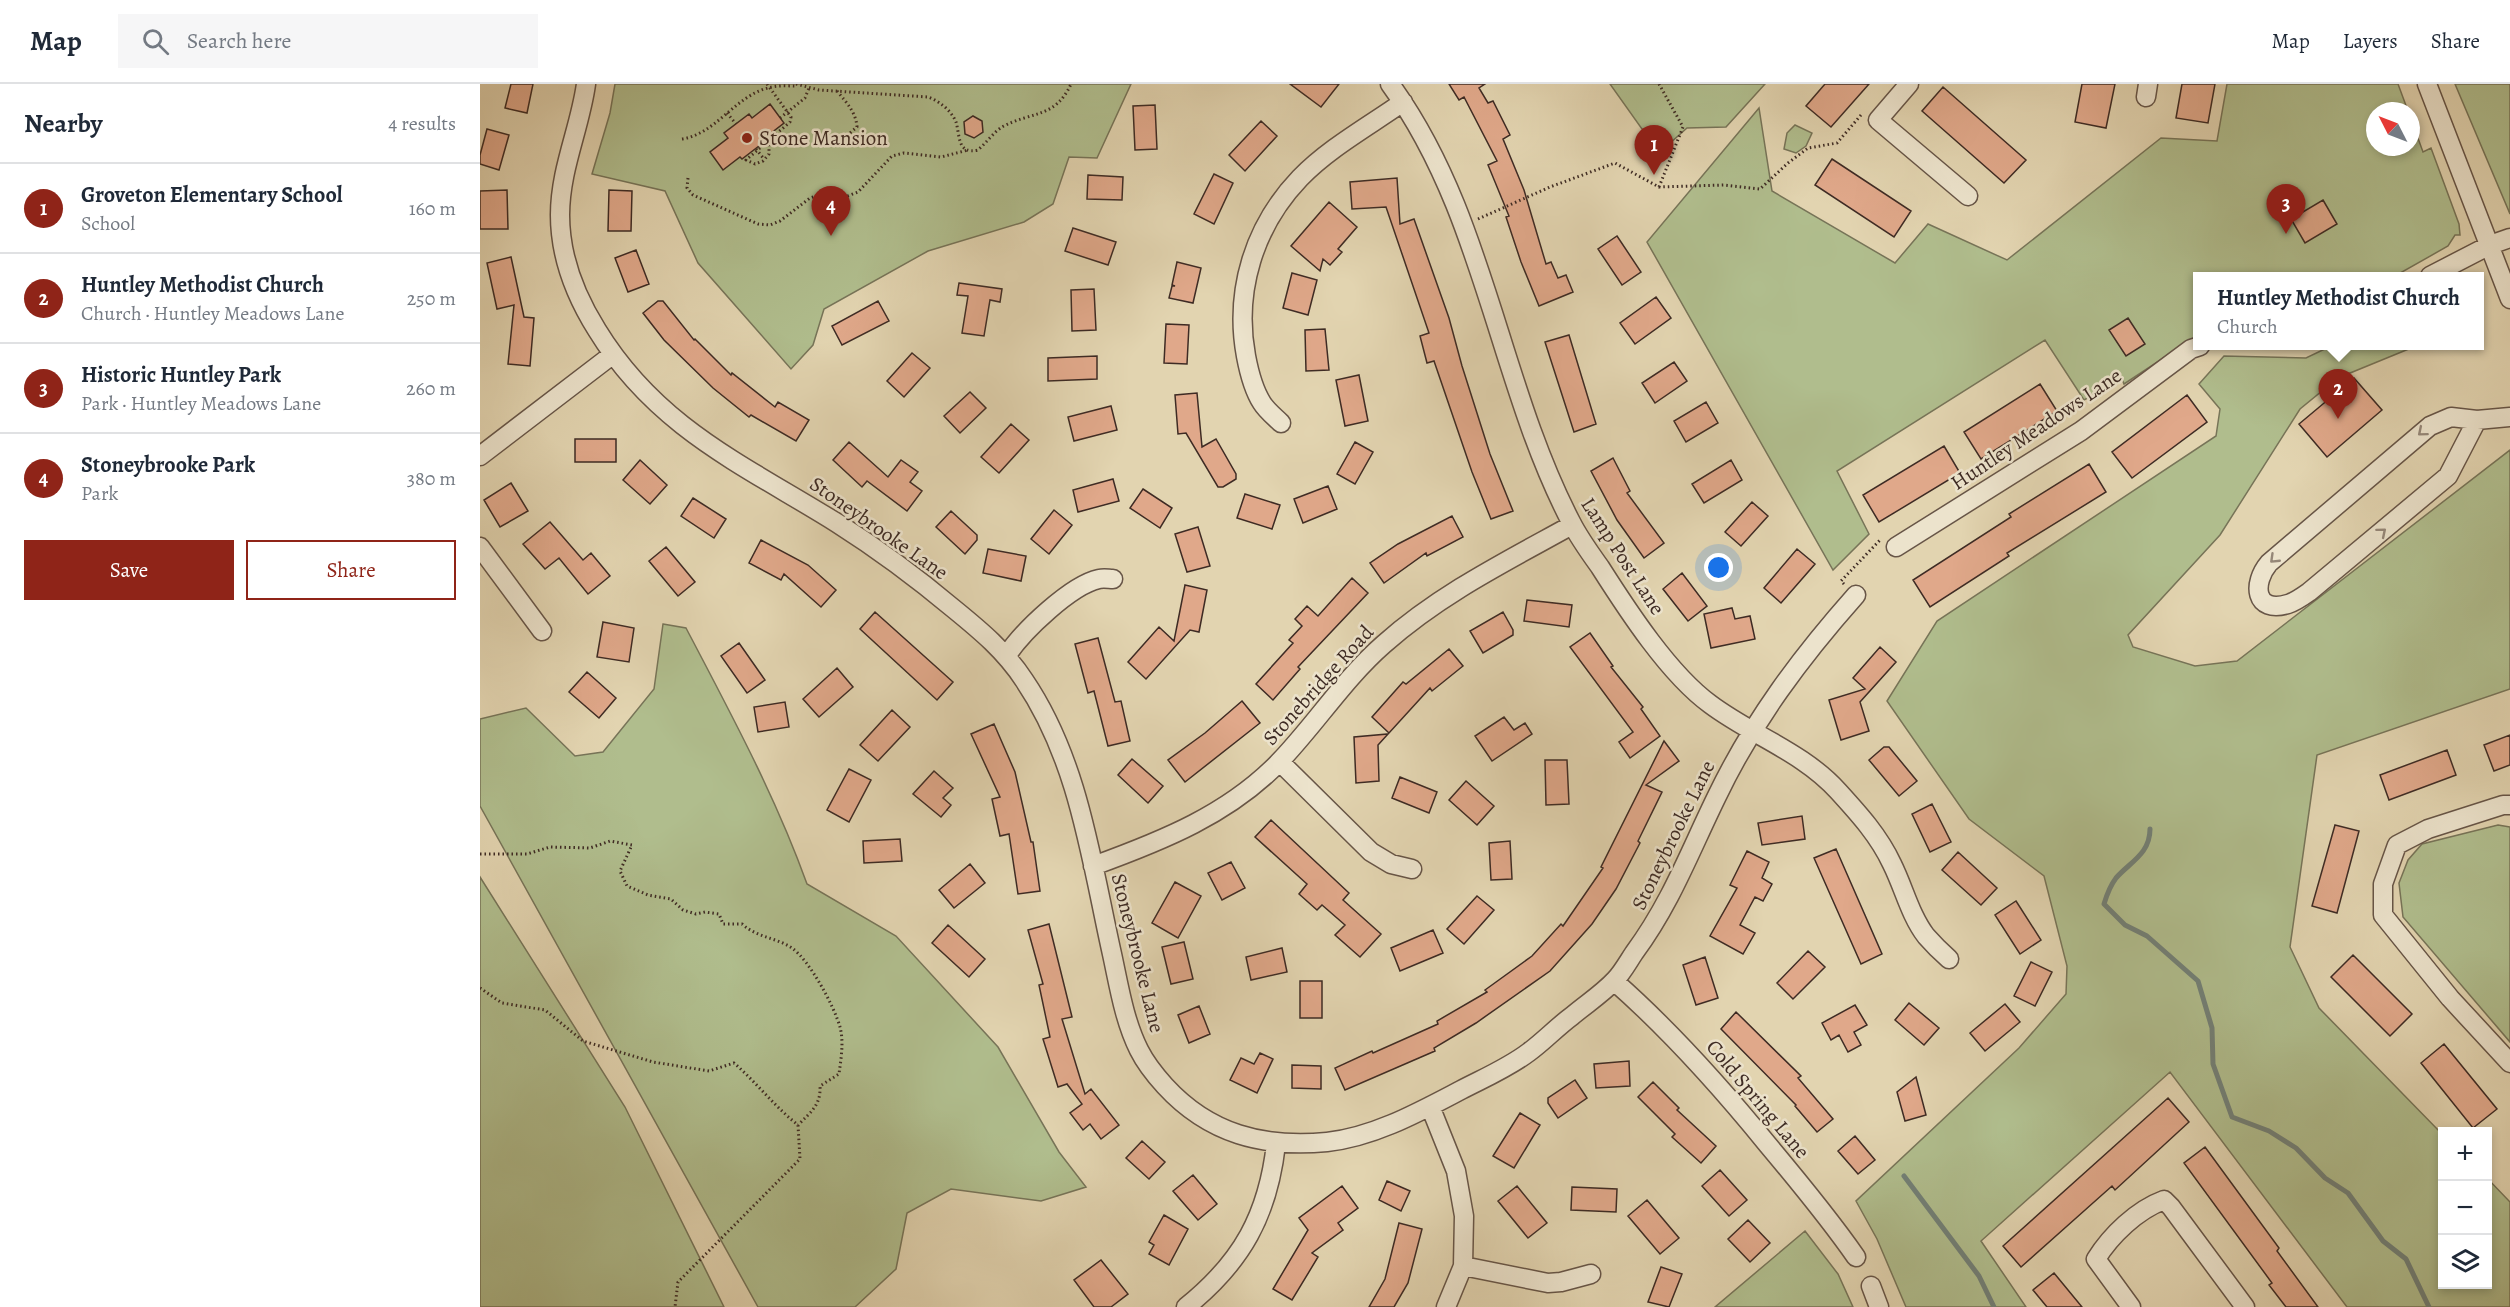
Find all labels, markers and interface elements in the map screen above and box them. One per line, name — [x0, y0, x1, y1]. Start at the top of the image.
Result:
search box — [118, 14, 538, 68]
text: Map — [30, 22, 82, 60]
icon: search — [139, 25, 172, 58]
text: Search here — [187, 26, 291, 56]
text: Map — [2271, 27, 2310, 55]
text: Layers — [2343, 27, 2398, 55]
text: Share — [2431, 27, 2480, 55]
north arrow — [2366, 102, 2420, 156]
text: Nearby — [24, 106, 103, 141]
text: 4 results — [388, 110, 456, 137]
place label: Stone Mansion — [759, 124, 888, 152]
pin: 1 — [1634, 126, 1674, 175]
marker: Stone Mansion — [740, 131, 754, 145]
text: Groveton Elementary School — [81, 180, 343, 210]
pin: 3 — [2266, 184, 2306, 234]
pin: 4 — [812, 186, 850, 236]
text: 1 — [40, 195, 47, 222]
text: 160 m — [409, 195, 456, 222]
text: School — [81, 210, 135, 237]
text: Huntley Methodist Church — [81, 270, 324, 300]
popup — [2193, 272, 2484, 350]
text: Huntley Methodist Church — [2217, 283, 2460, 313]
text: 2 — [39, 285, 48, 312]
text: 250 m — [407, 285, 456, 312]
text: Church · Huntley Meadows Lane — [81, 300, 344, 327]
text: Church — [2217, 313, 2278, 340]
text: Historic Huntley Park — [81, 360, 281, 390]
street label: Huntley Meadows Lane — [1945, 361, 2127, 497]
pin: 2 — [2318, 370, 2358, 419]
text: 3 — [39, 375, 48, 402]
text: 260 m — [406, 375, 456, 402]
text: Park · Huntley Meadows Lane — [81, 390, 321, 417]
one-way arrow — [2418, 425, 2429, 436]
text: Stoneybrooke Park — [81, 450, 255, 480]
text: 4 — [39, 465, 48, 492]
text: 380 m — [407, 465, 456, 492]
street label: Stoneybrooke Lane — [804, 470, 954, 586]
text: Park — [81, 480, 119, 507]
street label: Lamp Post Lane — [1574, 492, 1672, 620]
one-way arrow — [2375, 528, 2386, 539]
button: Save — [24, 540, 234, 600]
button: Share — [246, 540, 456, 600]
one-way arrow — [2271, 551, 2282, 562]
your location — [1704, 553, 1733, 582]
street label: Stonebridge Road — [1256, 618, 1380, 751]
street label: Stoneybrooke Lane — [1625, 756, 1721, 914]
street label: Stoneybrooke Lane — [1105, 870, 1171, 1036]
street label: Cold Spring Lane — [1700, 1034, 1816, 1164]
map controls — [2438, 1127, 2492, 1289]
button: + — [2438, 1127, 2492, 1181]
button: − — [2438, 1181, 2492, 1235]
button: layers — [2438, 1235, 2492, 1289]

